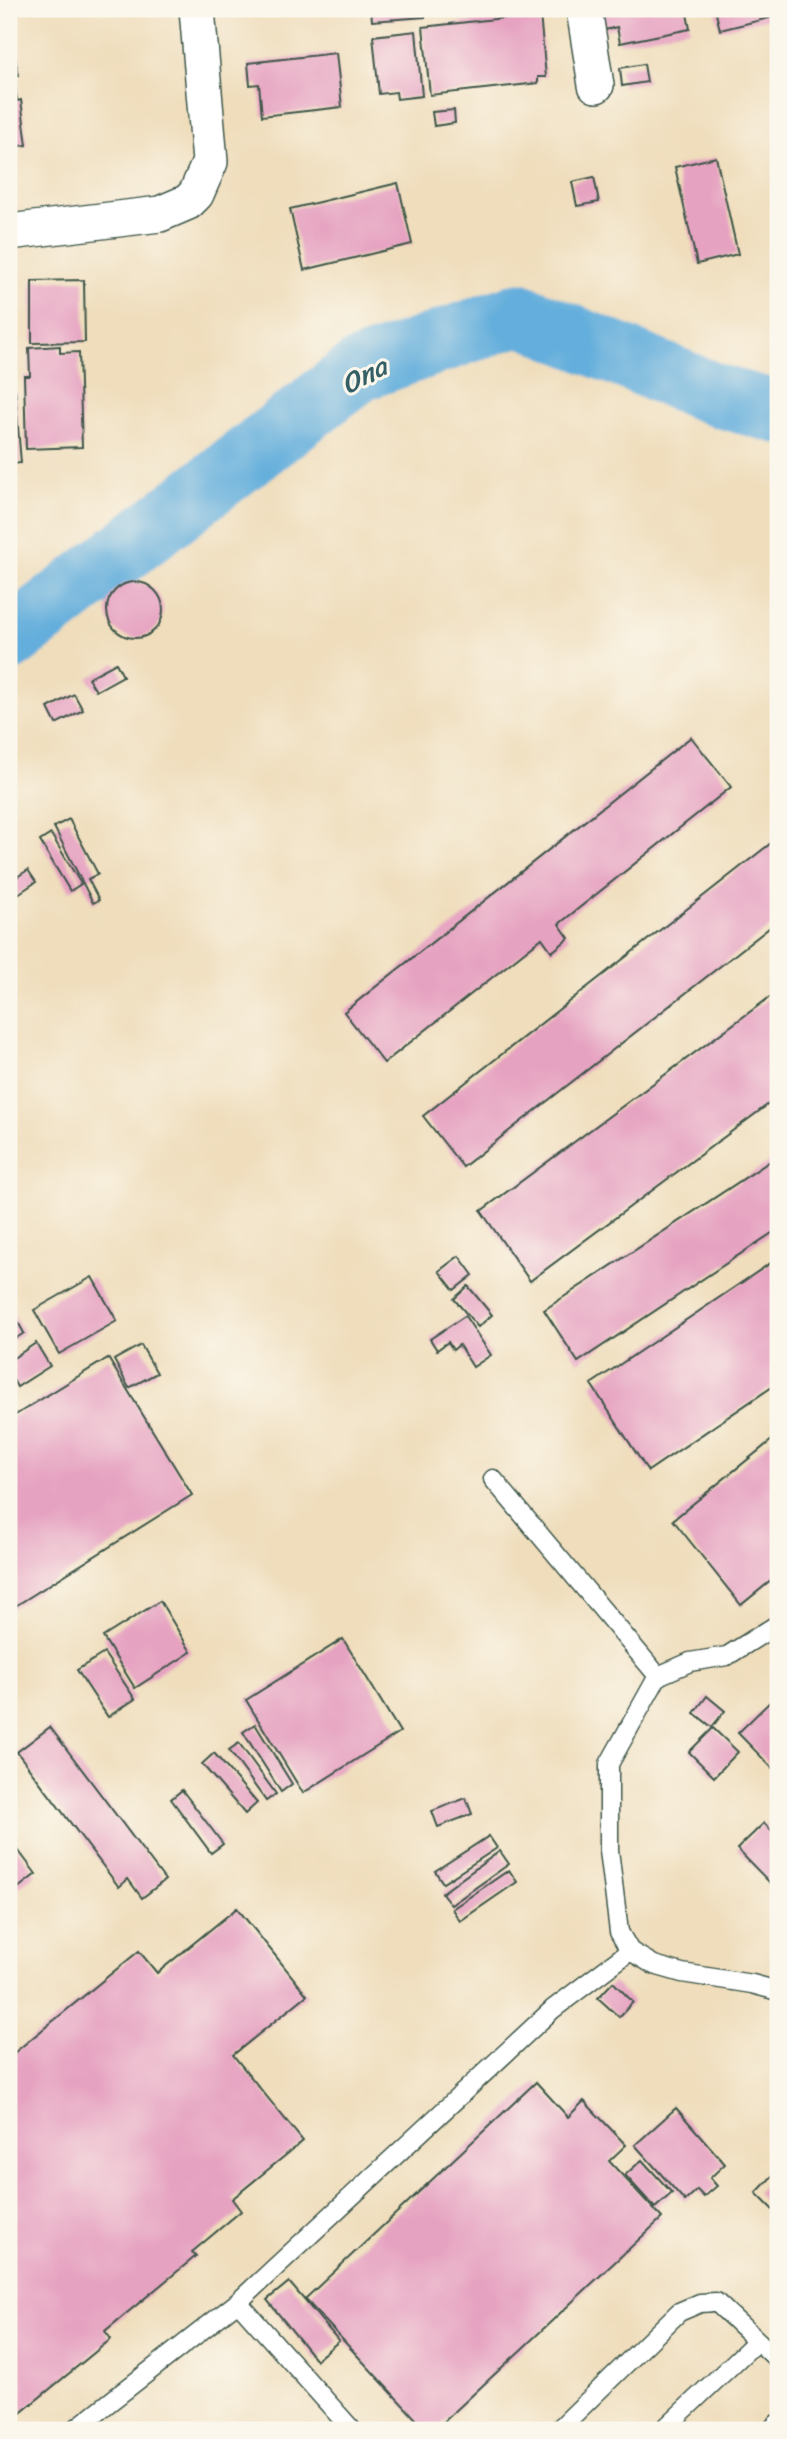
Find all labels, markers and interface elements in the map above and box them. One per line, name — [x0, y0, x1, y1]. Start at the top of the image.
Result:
water label: Ona — [332, 341, 398, 408]

